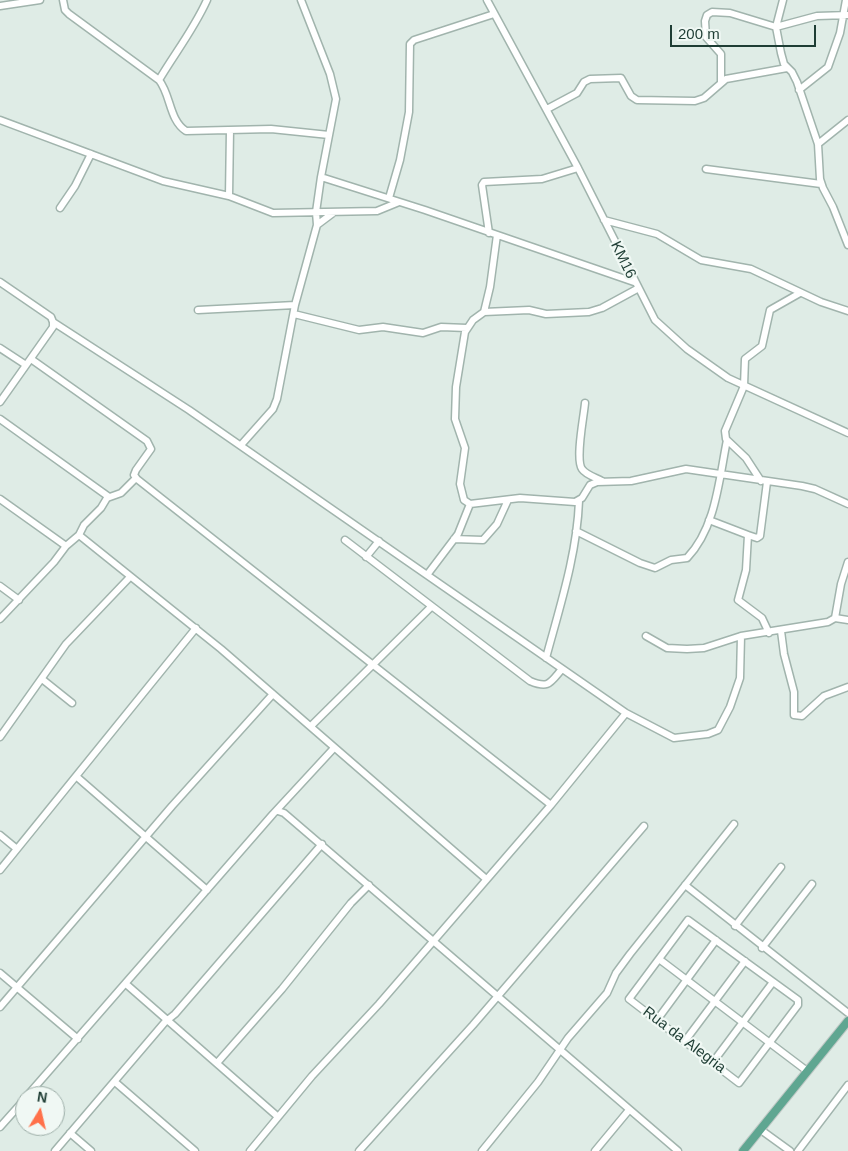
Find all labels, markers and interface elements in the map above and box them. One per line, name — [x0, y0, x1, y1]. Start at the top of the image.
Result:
scale bar — [673, 15, 819, 47]
text: 200 m — [678, 25, 720, 42]
street label: KM16 — [606, 238, 640, 282]
street label: Rua da Alegria — [639, 1003, 729, 1077]
north arrow — [15, 1086, 65, 1136]
text: N — [36, 1088, 48, 1106]

